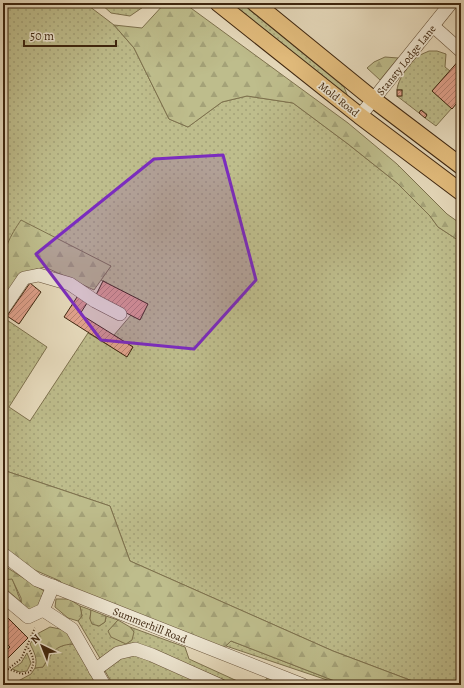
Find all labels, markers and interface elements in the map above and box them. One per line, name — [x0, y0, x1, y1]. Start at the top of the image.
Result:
scale bar — [24, 22, 116, 48]
street label: Stansty Lodge Lane — [373, 22, 440, 99]
text: 50 m — [30, 28, 54, 44]
street label: Mold Road — [315, 78, 362, 120]
street label: Summerhill Road — [111, 604, 189, 647]
north arrow — [22, 626, 62, 666]
text: N — [27, 631, 44, 647]

